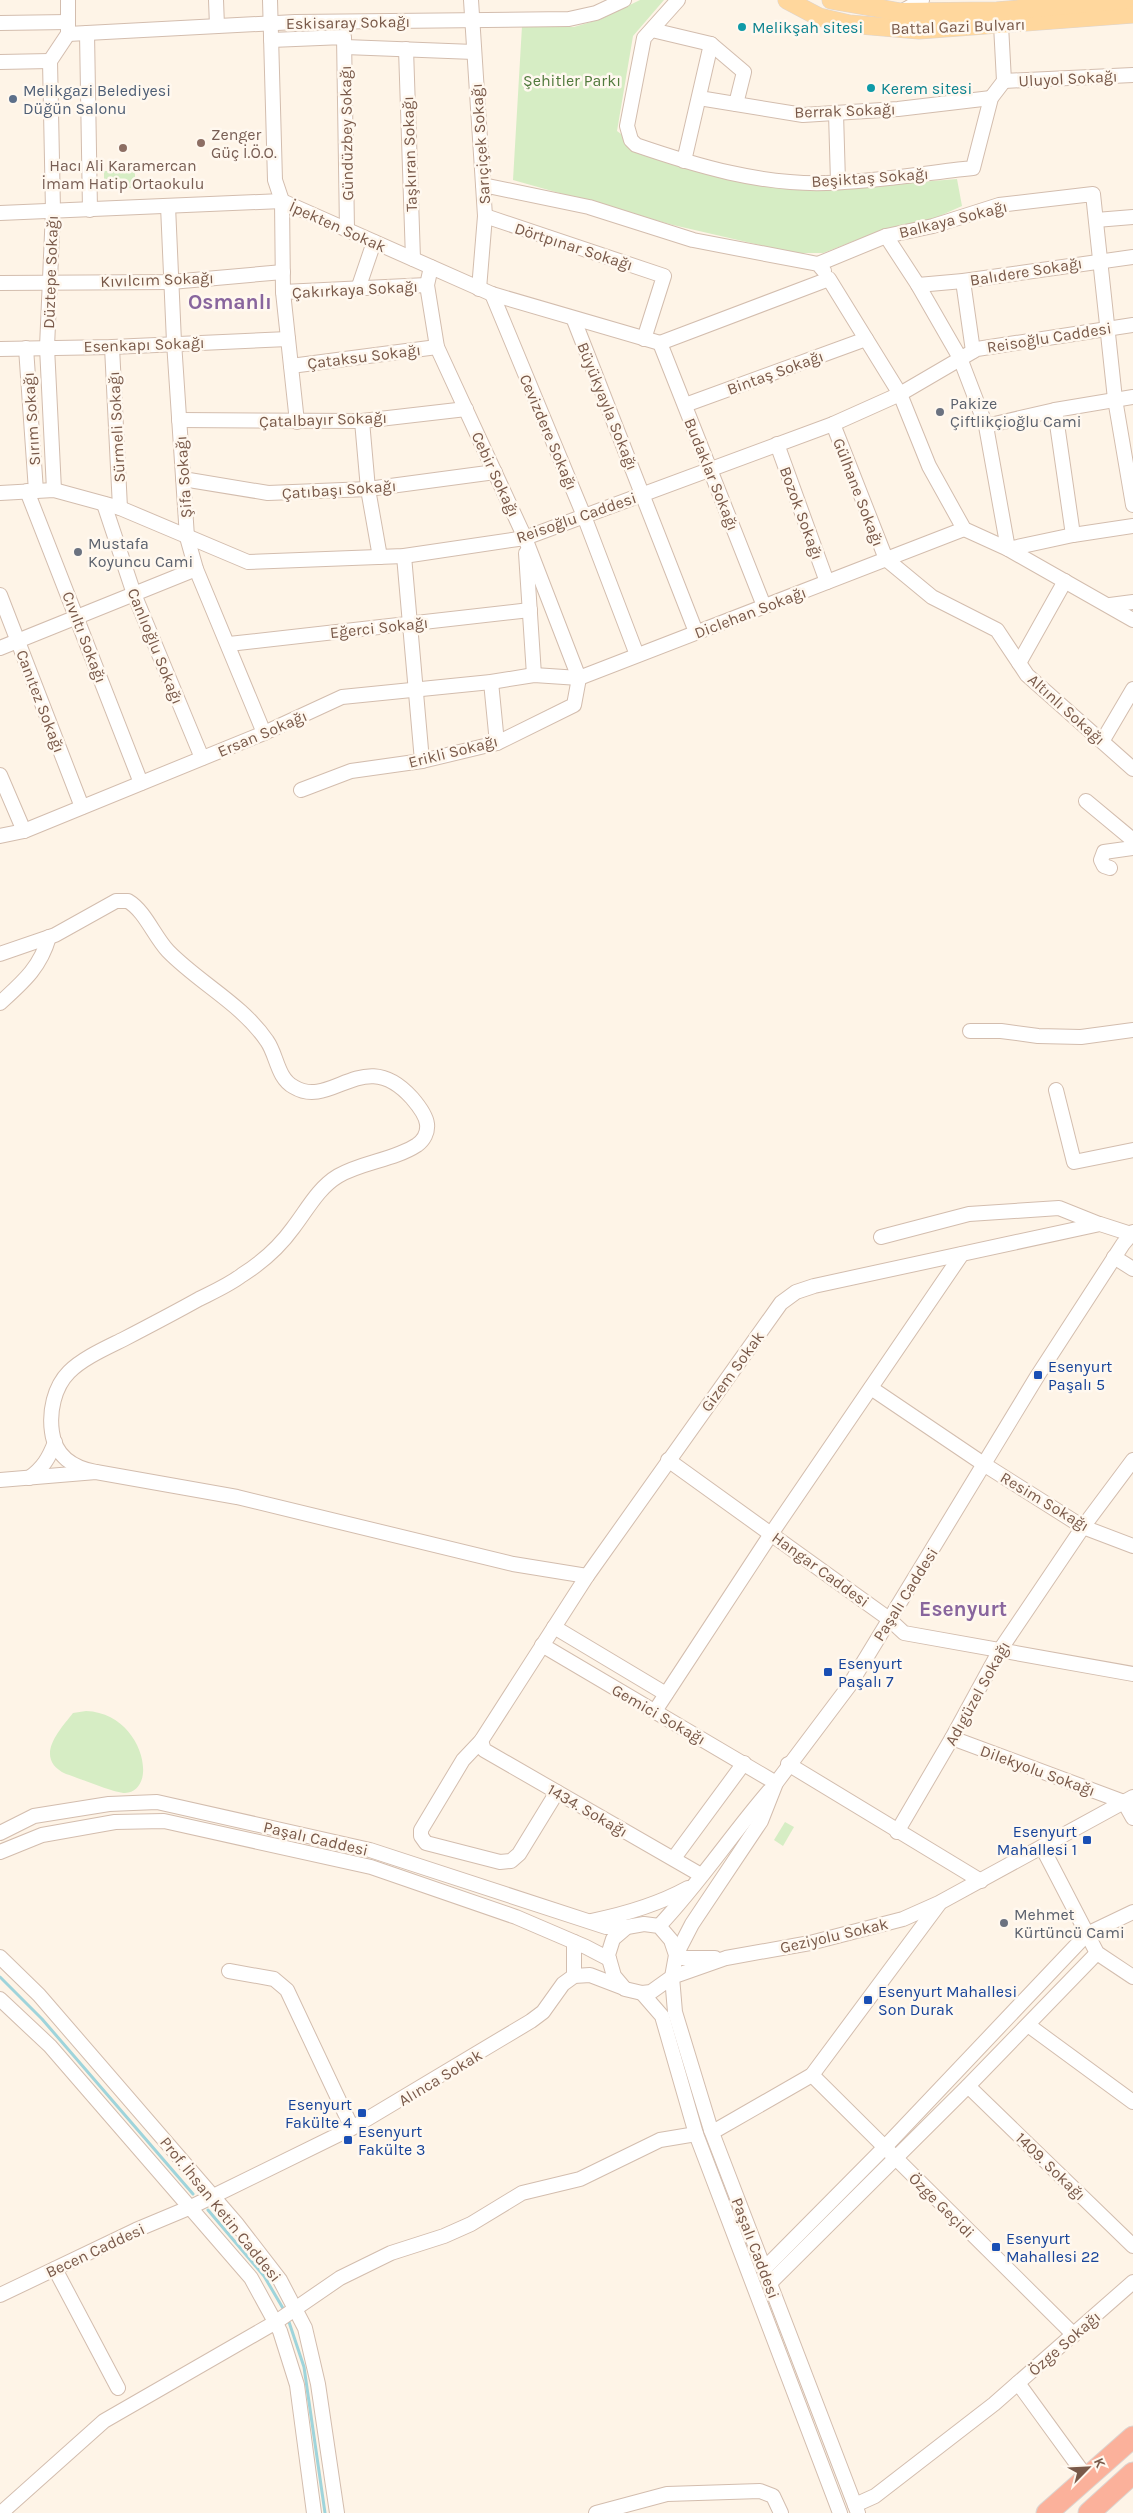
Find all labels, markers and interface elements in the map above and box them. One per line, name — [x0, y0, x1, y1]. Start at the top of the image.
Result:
street label: Eskisaray Sokağı — [286, 12, 410, 33]
street label: Battal Gazi Bulvarı — [890, 15, 1026, 38]
place label: Melikşah sitesi — [752, 18, 863, 37]
marker: Melikşah sitesi — [736, 21, 748, 33]
street label: Gündüzbey Sokağı — [336, 65, 357, 201]
street label: Uluyol Sokağı — [1018, 66, 1118, 91]
park label: Şehitler Parkı — [523, 71, 621, 90]
place label: Kerem sitesi — [881, 79, 972, 98]
place label: Melikgazi Belediyesi Düğün Salonu — [23, 81, 171, 118]
marker: Kerem sitesi — [865, 82, 877, 94]
street label: Sarıçiçek Sokağı — [467, 83, 494, 205]
marker: Melikgazi Belediyesi Düğün Salonu — [7, 93, 19, 105]
street label: Taşkıran Sokağı — [398, 96, 421, 212]
street label: Berrak Sokağı — [794, 99, 896, 122]
place label: Zenger Güç İ.Ö.O. — [211, 125, 277, 162]
marker: Zenger Güç İ.Ö.O. — [195, 137, 207, 149]
marker: Hacı Ali Karamercan İmam Hatip Ortaokulu — [117, 142, 129, 154]
place label: Hacı Ali Karamercan İmam Hatip Ortaokulu — [41, 156, 205, 193]
street label: Beşiktaş Sokağı — [811, 164, 929, 191]
street label: İpekten Sokak — [286, 197, 389, 256]
street label: Balkaya Sokağı — [897, 197, 1009, 242]
street label: Düztepe Sokağı — [39, 215, 62, 329]
street label: Dörtpınar Sokağı — [512, 218, 635, 275]
street label: Balıdere Sokağı — [969, 253, 1084, 290]
street label: Kıvılcım Sokağı — [100, 268, 214, 291]
street label: Çakırkaya Sokağı — [292, 277, 418, 302]
district label: Osmanlı — [188, 290, 272, 314]
street label: Reisoğlu Caddesi — [985, 318, 1113, 357]
street label: Esenkapı Sokağı — [83, 333, 205, 356]
street label: Büyükyayla Sokağı — [573, 339, 642, 473]
street label: Çataksu Sokağı — [306, 340, 422, 373]
street label: Bintaş Sokağı — [724, 346, 826, 399]
street label: Sürmeli Sokağı — [104, 371, 129, 483]
street label: Cevizdere Sokağı — [516, 371, 582, 493]
street label: Sırım Sokağı — [19, 372, 44, 466]
place label: Pakize Çiftlikçioğlu Cami — [950, 394, 1081, 431]
marker: Pakize Çiftlikçioğlu Cami — [934, 406, 946, 418]
street label: Çatalbayır Sokağı — [259, 408, 387, 431]
street label: Budaklar Sokağı — [680, 415, 743, 533]
street label: Cebir Sokağı — [468, 429, 524, 520]
street label: Şifa Sokağı — [171, 435, 196, 519]
street label: Gülhane Sokağı — [829, 435, 888, 549]
street label: Bozok Sokağı — [776, 464, 827, 562]
street label: Çatıbaşı Sokağı — [281, 476, 397, 503]
street label: Reisoğlu Caddesi — [514, 488, 639, 547]
place label: Mustafa Koyuncu Cami — [88, 534, 193, 571]
marker: Mustafa Koyuncu Cami — [72, 546, 84, 558]
street label: Diclehan Sokağı — [692, 582, 809, 643]
street label: Canlıoğlu Sokağı — [124, 585, 187, 707]
street label: Cıvıltı Sokağı — [58, 589, 111, 686]
street label: Eğerci Sokağı — [329, 613, 429, 642]
street label: Canıtez Sokağı — [12, 647, 69, 755]
street label: Altınlı Sokağı — [1024, 670, 1109, 749]
street label: Ersan Sokağı — [215, 706, 310, 761]
street label: Erikli Sokağı — [406, 731, 500, 772]
street label: Gizem Sokak — [697, 1327, 768, 1415]
place label: Esenyurt Paşalı 5 — [1048, 1357, 1112, 1394]
marker: Esenyurt Paşalı 5 — [1032, 1369, 1044, 1381]
street label: Resim Sokağı — [997, 1468, 1092, 1535]
street label: Hangar Caddesi — [768, 1528, 873, 1611]
street label: Paşalı Caddesi — [869, 1544, 942, 1645]
district label: Esenyurt — [919, 1597, 1007, 1621]
street label: Adıgüzel Sokağı — [941, 1638, 1014, 1749]
place label: Esenyurt Paşalı 7 — [838, 1654, 902, 1691]
marker: Esenyurt Paşalı 7 — [822, 1666, 834, 1678]
street label: Gemici Sokağı — [608, 1680, 709, 1749]
street label: Dilekyolu Sokağı — [978, 1741, 1098, 1800]
street label: 1434. Sokağı — [544, 1780, 631, 1841]
street label: Paşalı Caddesi — [262, 1817, 370, 1860]
place label: Esenyurt Mahallesi 1 — [997, 1822, 1077, 1859]
marker: Esenyurt Mahallesi 1 — [1081, 1834, 1093, 1846]
place label: Mehmet Kürtüncü Cami — [1014, 1905, 1125, 1942]
street label: Geziyolu Sokak — [778, 1914, 890, 1957]
marker: Mehmet Kürtüncü Cami — [998, 1917, 1010, 1929]
place label: Esenyurt Mahallesi Son Durak — [878, 1982, 1017, 2019]
marker: Esenyurt Mahallesi Son Durak — [862, 1994, 874, 2006]
street label: Alınca Sokak — [395, 2045, 486, 2110]
place label: Esenyurt Fakülte 4 — [285, 2095, 352, 2132]
marker: Esenyurt Fakülte 4 — [356, 2107, 368, 2119]
place label: Esenyurt Fakülte 3 — [358, 2122, 425, 2159]
street label: 1409. Sokağı — [1012, 2128, 1090, 2204]
street label: Prof. İhsan Ketin Caddesi — [156, 2133, 285, 2286]
marker: Esenyurt Fakülte 3 — [342, 2134, 354, 2146]
street label: Özge Geçidi — [905, 2169, 978, 2242]
street label: Paşalı Caddesi — [728, 2195, 784, 2301]
street label: Becen Caddesi — [43, 2219, 148, 2282]
place label: Esenyurt Mahallesi 22 — [1006, 2229, 1100, 2266]
marker: Esenyurt Mahallesi 22 — [990, 2241, 1002, 2253]
street label: Özge Sokağı — [1025, 2307, 1104, 2380]
north arrow — [1063, 2443, 1113, 2493]
text: K — [1090, 2455, 1109, 2471]

